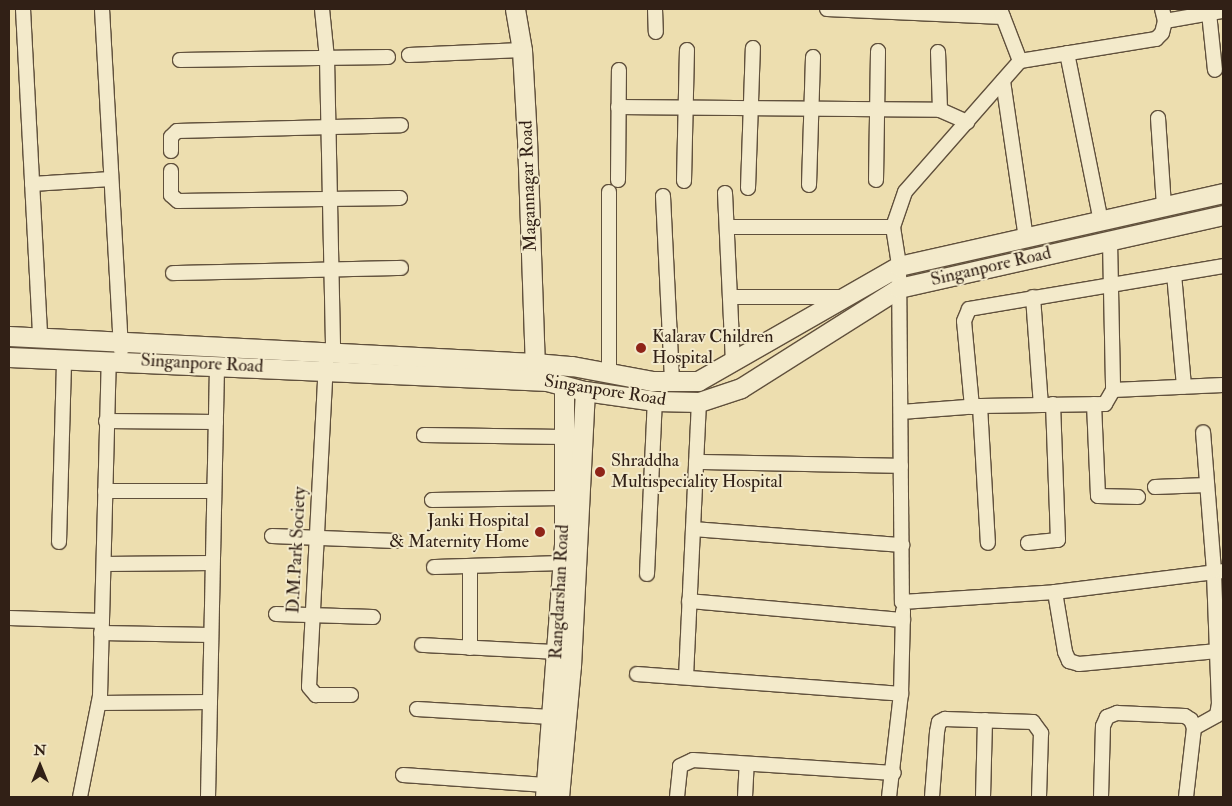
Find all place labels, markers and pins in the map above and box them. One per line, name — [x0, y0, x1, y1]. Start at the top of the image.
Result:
place label: Kalarav Children Hospital — [652, 327, 774, 369]
marker: Kalarav Children Hospital — [634, 341, 648, 355]
place label: Shraddha Multispeciality Hospital — [611, 451, 783, 494]
marker: Shraddha Multispeciality Hospital — [593, 465, 607, 479]
place label: Janki Hospital & Maternity Home — [389, 511, 529, 554]
marker: Janki Hospital & Maternity Home — [533, 525, 547, 539]

